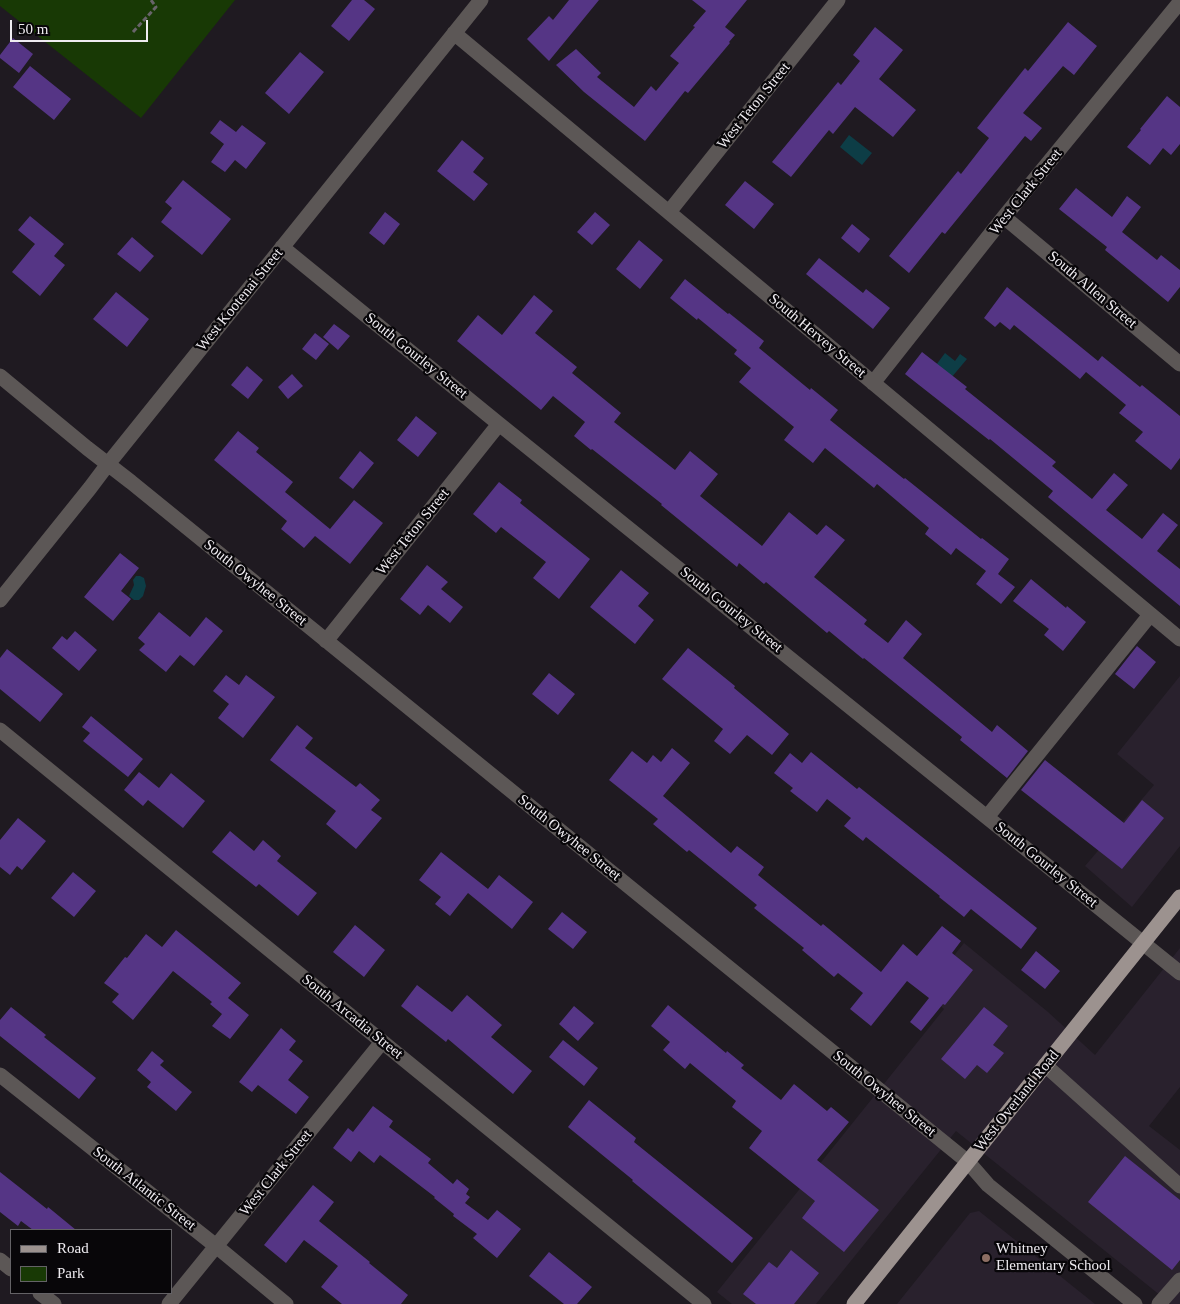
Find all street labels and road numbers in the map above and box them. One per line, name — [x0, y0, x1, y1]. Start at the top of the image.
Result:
street label: West Teton Street — [714, 59, 794, 153]
street label: West Clark Street — [986, 145, 1066, 239]
street label: West Kootenai Street — [193, 245, 287, 355]
street label: South Allen Street — [1044, 247, 1140, 333]
street label: South Hervey Street — [765, 290, 869, 382]
street label: South Gourley Street — [361, 309, 471, 403]
street label: West Teton Street — [373, 485, 453, 579]
street label: South Owyhee Street — [200, 536, 310, 630]
street label: South Gourley Street — [676, 563, 786, 657]
street label: South Owyhee Street — [514, 791, 624, 885]
street label: South Gourley Street — [991, 818, 1101, 912]
street label: South Arcadia Street — [298, 971, 406, 1063]
street label: South Owyhee Street — [829, 1047, 939, 1141]
street label: West Overland Road — [971, 1047, 1063, 1155]
street label: West Clark Street — [236, 1126, 316, 1220]
street label: South Atlantic Street — [89, 1143, 199, 1235]

